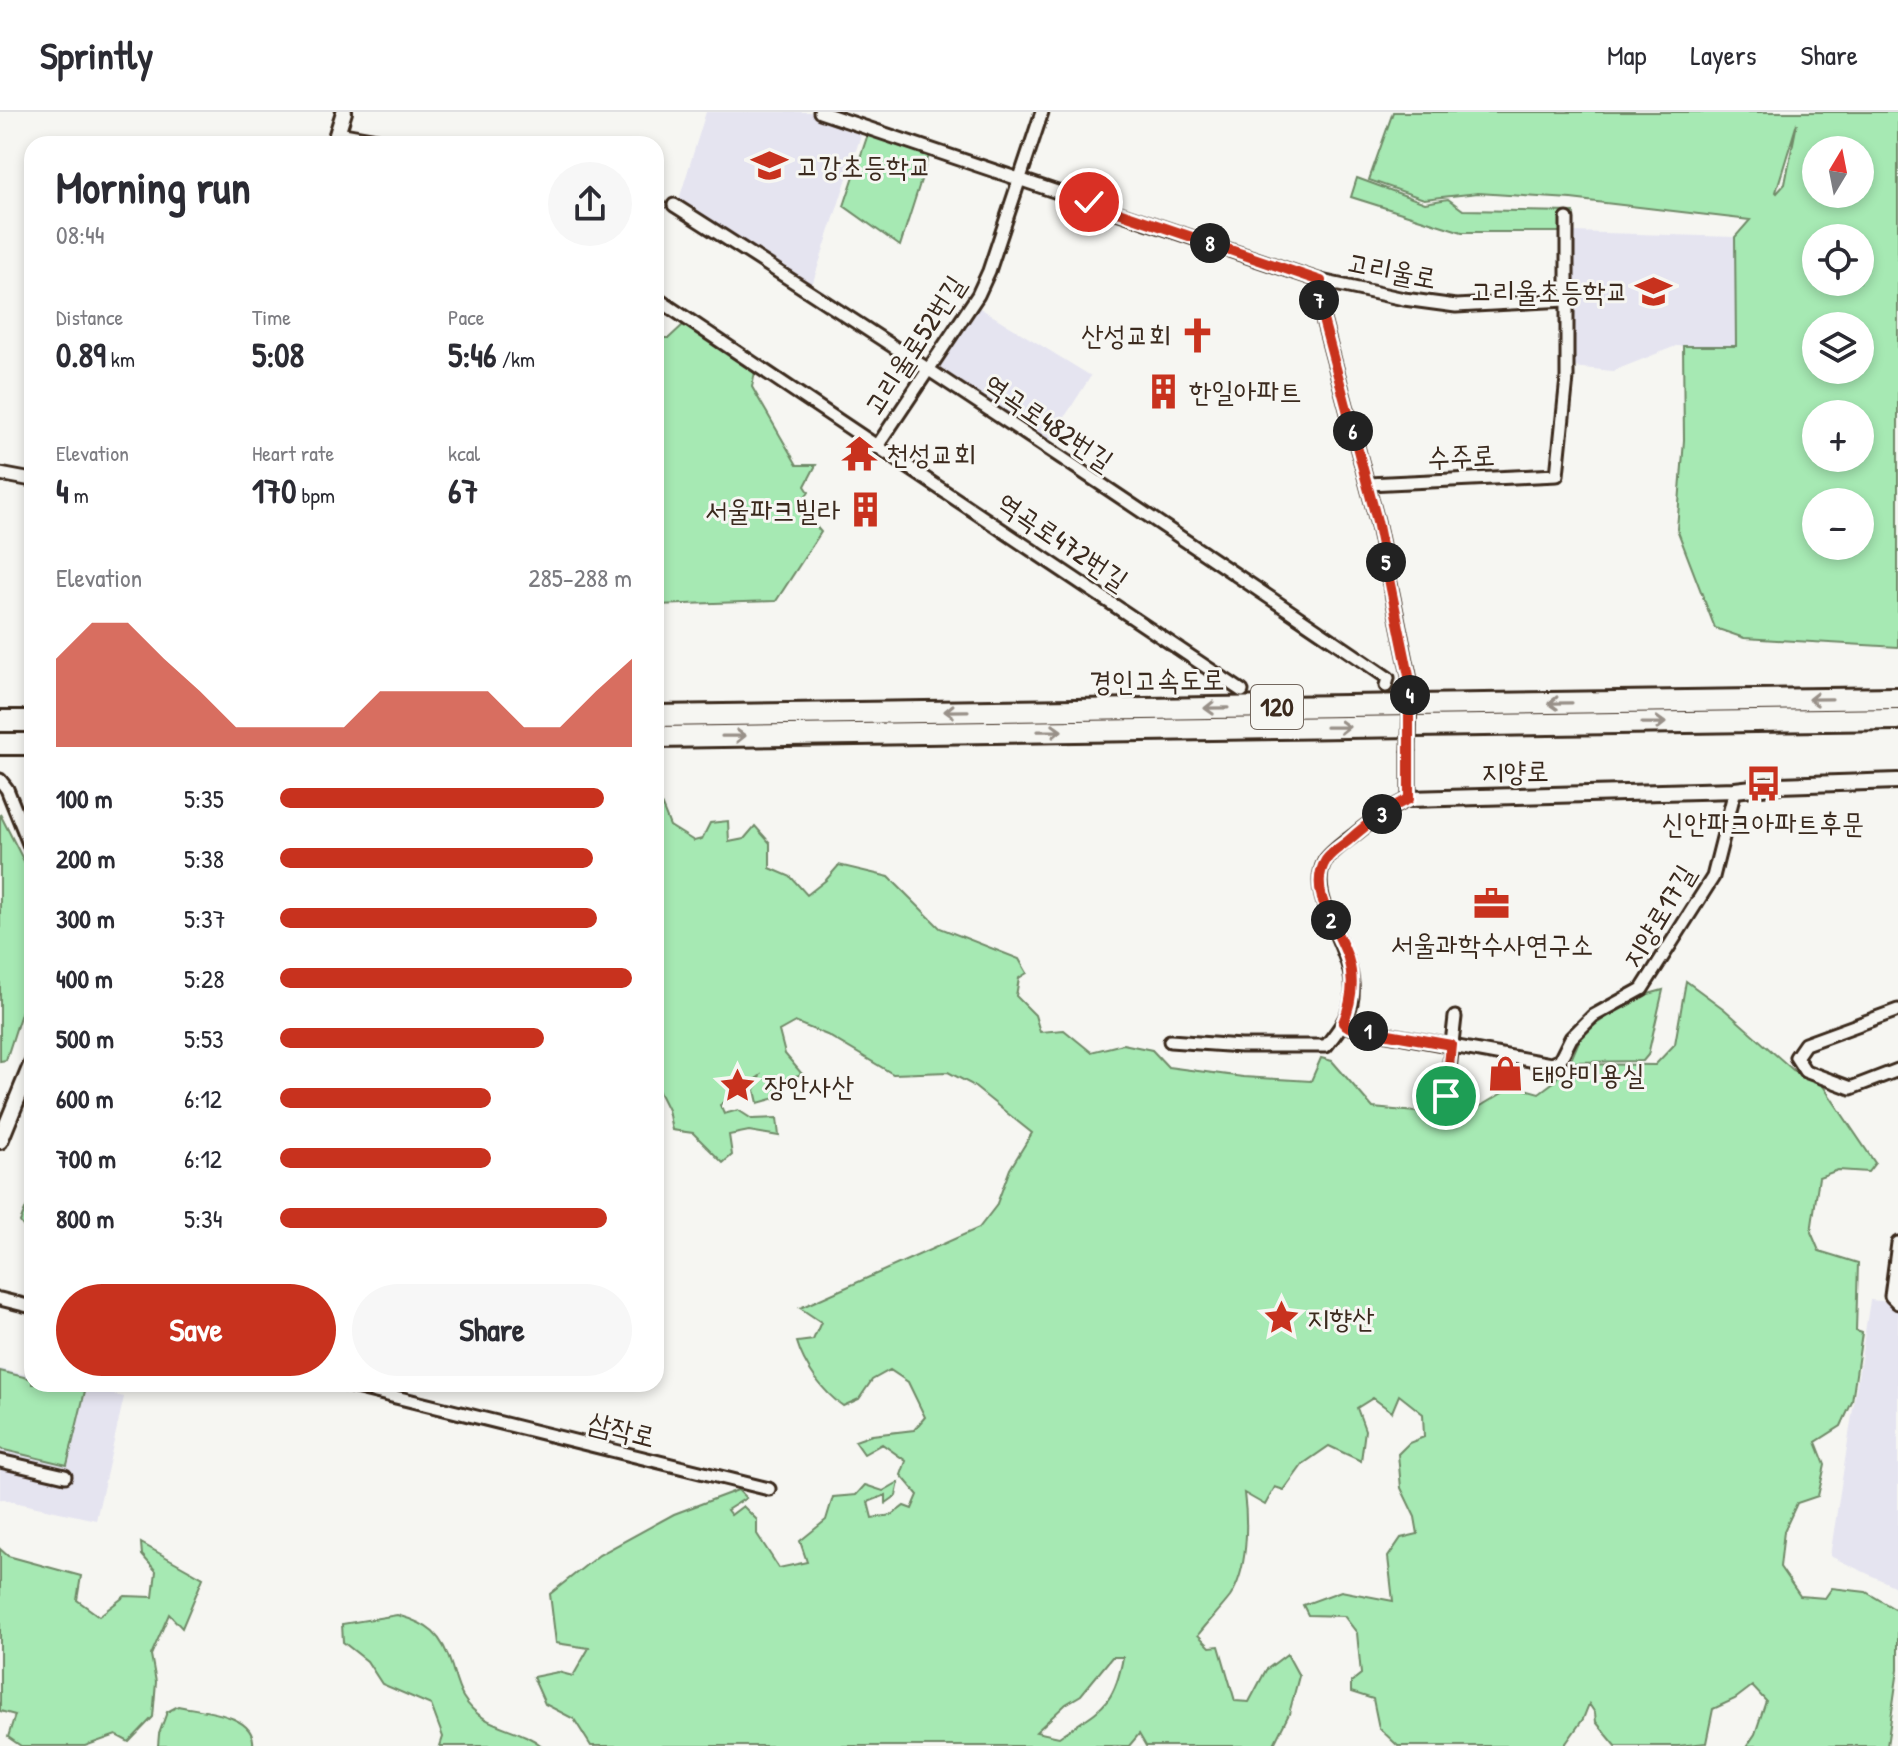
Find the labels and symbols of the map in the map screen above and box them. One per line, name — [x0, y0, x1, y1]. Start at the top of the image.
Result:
north arrow — [1802, 136, 1874, 208]
school or university icon: 고강초등학교 — [751, 147, 789, 185]
place label: 고강초등학교 — [796, 147, 931, 185]
pin — [1055, 168, 1123, 236]
pin: 8 — [1190, 223, 1230, 263]
street label: 고리울로 — [1344, 243, 1440, 297]
street label: 고리울로52번길 — [854, 267, 974, 423]
place label: 고리울초등학교 — [1470, 272, 1628, 310]
school or university icon: 고리울초등학교 — [1635, 272, 1673, 310]
pin: 7 — [1299, 280, 1339, 320]
place label: 산성교회 — [1081, 316, 1171, 354]
church icon: 산성교회 — [1178, 316, 1216, 354]
street label: 역곡로482번길 — [977, 365, 1121, 479]
building icon: 한일아파트 — [1144, 372, 1182, 410]
place label: 한일아파트 — [1189, 372, 1302, 410]
pin: 6 — [1333, 411, 1373, 451]
temple icon: 천성교회 — [841, 435, 879, 473]
place label: 천성교회 — [886, 435, 976, 473]
street label: 수주로 — [1426, 435, 1496, 477]
street label: 역곡로472번길 — [990, 483, 1136, 599]
place label: 서울파크빌라 — [705, 491, 840, 529]
building icon: 서울파크빌라 — [847, 491, 885, 529]
pin: 5 — [1366, 542, 1406, 582]
street label: 경인고속도로 — [1089, 660, 1225, 700]
pin: 4 — [1390, 675, 1430, 715]
road number: 120 — [1251, 685, 1303, 729]
one-way arrow — [1807, 691, 1834, 707]
one-way arrow — [1547, 695, 1574, 710]
one-way arrow — [1203, 700, 1230, 715]
one-way arrow — [943, 704, 970, 719]
one-way arrow — [1640, 715, 1667, 730]
one-way arrow — [1324, 719, 1351, 735]
one-way arrow — [1036, 723, 1063, 739]
one-way arrow — [720, 728, 747, 743]
street label: 지양로 — [1481, 751, 1549, 791]
bus stop icon: 신안파크아파트후문 — [1744, 764, 1782, 802]
pin: 3 — [1362, 794, 1402, 834]
place label: 신안파크아파트후문 — [1662, 804, 1864, 842]
street label: 지양로17길 — [1612, 857, 1704, 975]
office icon: 서울과학수사연구소 — [1473, 885, 1511, 923]
pin: 2 — [1311, 900, 1351, 940]
place label: 서울과학수사연구소 — [1391, 925, 1593, 963]
pin: 1 — [1348, 1011, 1388, 1051]
shop icon: 태양미용실 — [1487, 1055, 1525, 1093]
place label: 태양미용실 — [1532, 1055, 1645, 1093]
pin — [1412, 1062, 1480, 1130]
place icon: 장안사산 — [719, 1067, 757, 1105]
place label: 장안사산 — [764, 1067, 855, 1105]
place icon: 지향산 — [1262, 1299, 1300, 1337]
place label: 지향산 — [1307, 1299, 1375, 1337]
street label: 삼작로 — [585, 1402, 659, 1456]

